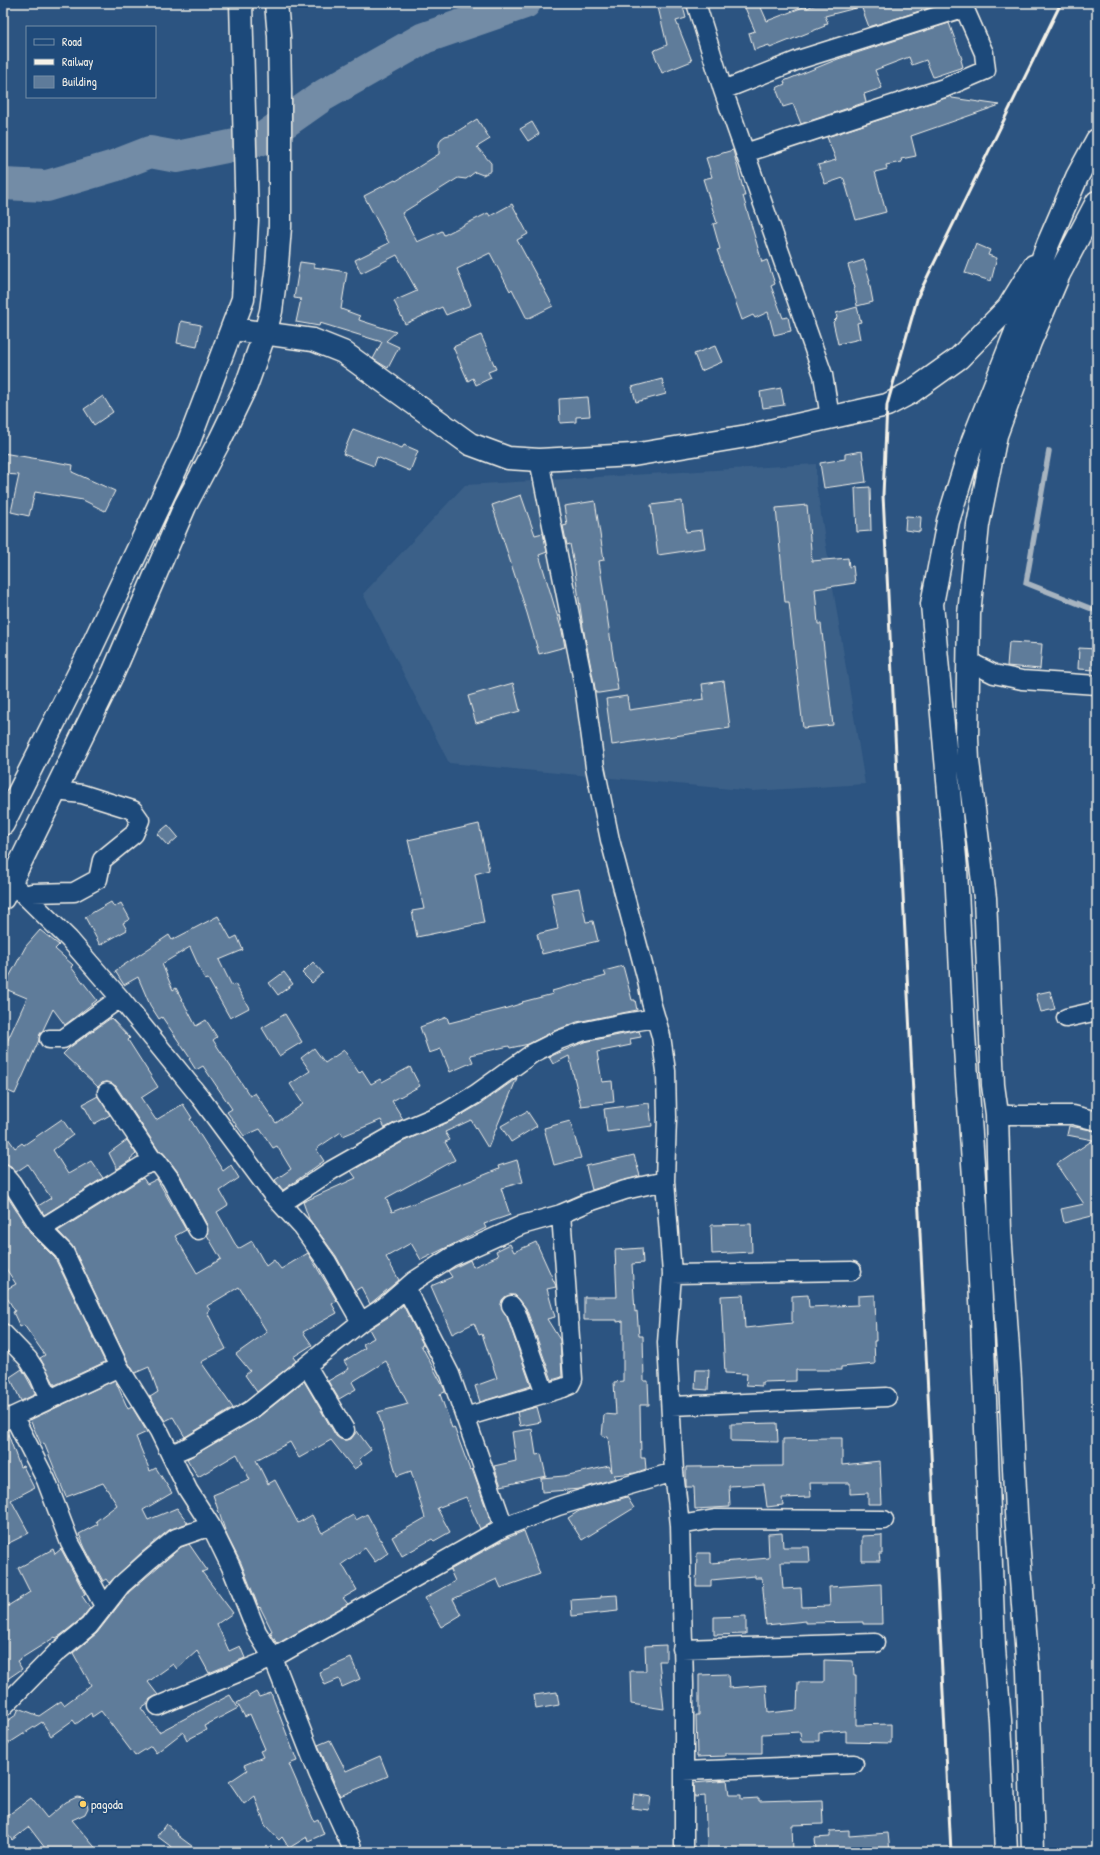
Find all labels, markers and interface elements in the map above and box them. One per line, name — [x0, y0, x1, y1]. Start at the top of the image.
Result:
legend — [26, 26, 156, 98]
text: Road — [62, 33, 82, 50]
text: Railway — [62, 53, 93, 70]
text: Building — [62, 73, 97, 90]
place label: pagoda — [91, 1795, 123, 1813]
marker: pagoda — [78, 1799, 88, 1809]

